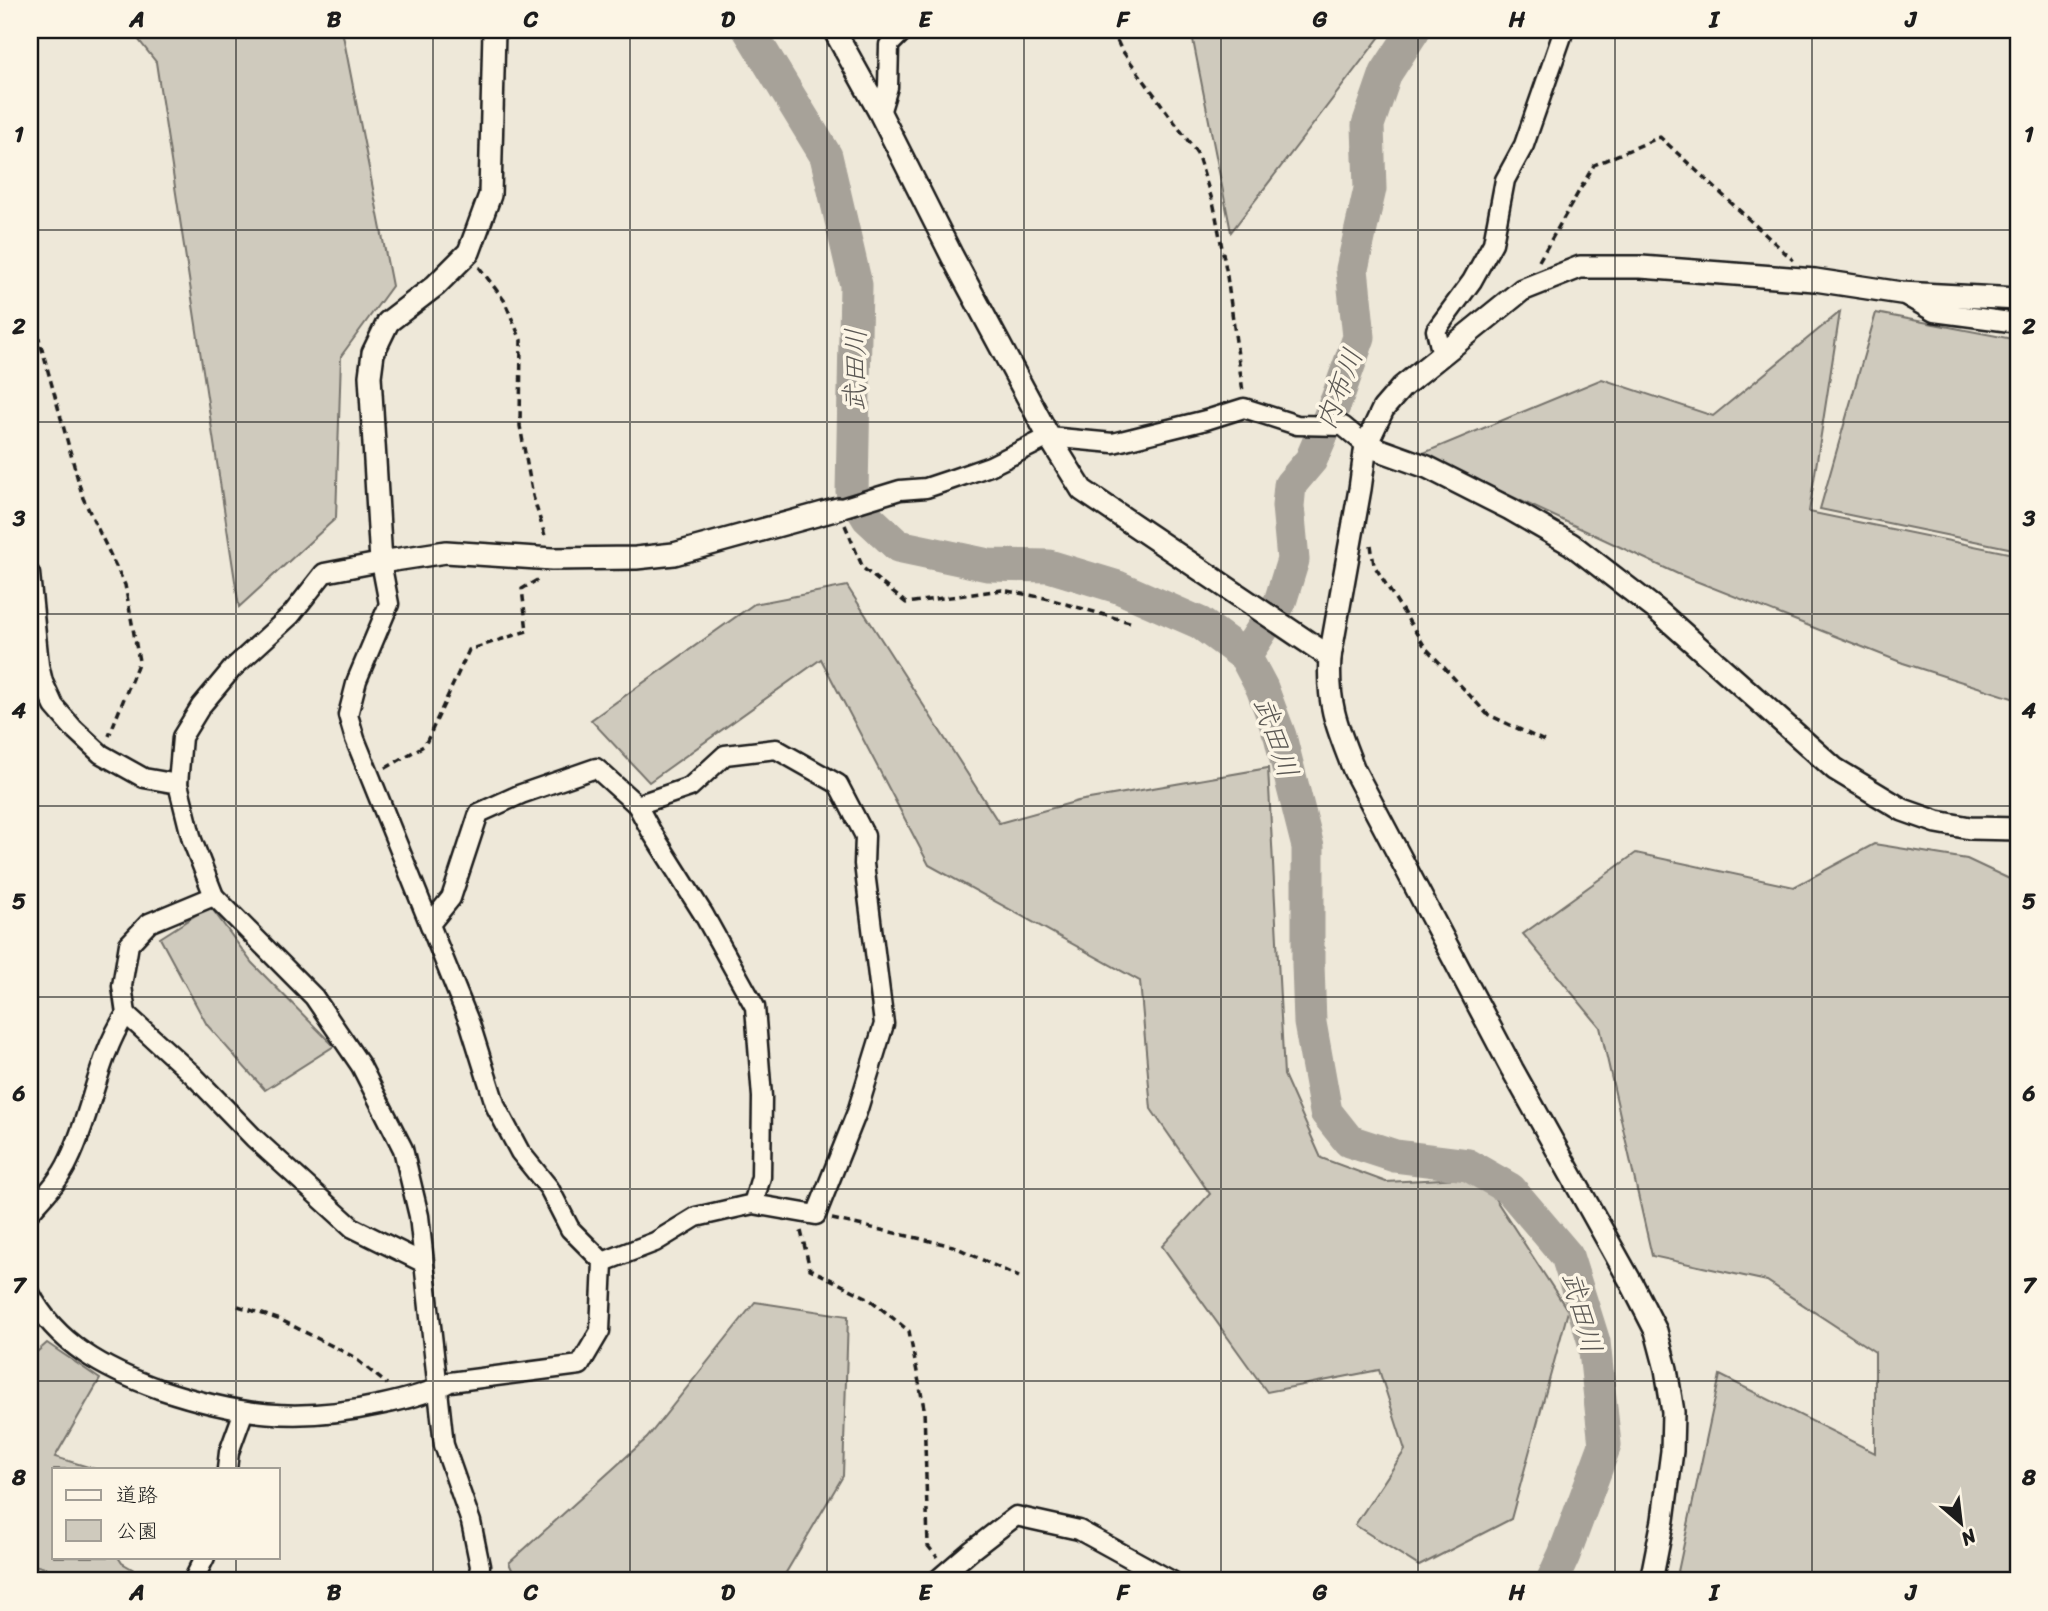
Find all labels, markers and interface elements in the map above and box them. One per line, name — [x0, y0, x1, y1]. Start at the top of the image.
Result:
text: A — [128, 0, 145, 40]
text: B — [327, 0, 342, 40]
text: C — [523, 0, 539, 40]
text: D — [721, 0, 736, 40]
text: E — [919, 0, 934, 40]
text: F — [1116, 0, 1131, 40]
text: G — [1312, 0, 1328, 40]
text: H — [1508, 0, 1526, 40]
text: I — [1708, 0, 1720, 40]
text: J — [1904, 0, 1918, 40]
text: 1 — [14, 114, 24, 155]
text: 1 — [2024, 114, 2034, 155]
text: 2 — [11, 306, 26, 347]
text: 2 — [2021, 306, 2036, 347]
water label: 武田川 — [830, 328, 880, 412]
water label: 内布川 — [1301, 341, 1377, 437]
text: 3 — [12, 498, 26, 539]
text: 3 — [2022, 498, 2036, 539]
water label: 武田川 — [1239, 689, 1313, 785]
text: 4 — [11, 690, 27, 731]
text: 4 — [2021, 690, 2037, 731]
text: 5 — [12, 881, 26, 922]
text: 5 — [2022, 881, 2036, 922]
text: 6 — [11, 1073, 26, 1114]
text: 6 — [2021, 1073, 2036, 1114]
text: 7 — [12, 1265, 27, 1306]
water label: 武田川 — [1547, 1265, 1617, 1359]
text: 7 — [2022, 1265, 2037, 1306]
text: 8 — [11, 1457, 26, 1498]
text: 8 — [2021, 1457, 2036, 1498]
legend — [52, 1468, 280, 1558]
text: 道路 — [116, 1476, 158, 1514]
north arrow — [1926, 1488, 1996, 1558]
text: 公園 — [116, 1512, 158, 1550]
text: N — [1954, 1519, 1983, 1556]
text: A — [128, 1572, 145, 1611]
text: B — [327, 1572, 342, 1611]
text: C — [523, 1572, 539, 1611]
text: D — [721, 1572, 736, 1611]
text: E — [919, 1572, 934, 1611]
text: F — [1116, 1572, 1131, 1611]
text: G — [1312, 1572, 1328, 1611]
text: H — [1508, 1572, 1526, 1611]
text: I — [1708, 1572, 1720, 1611]
text: J — [1904, 1572, 1918, 1611]

